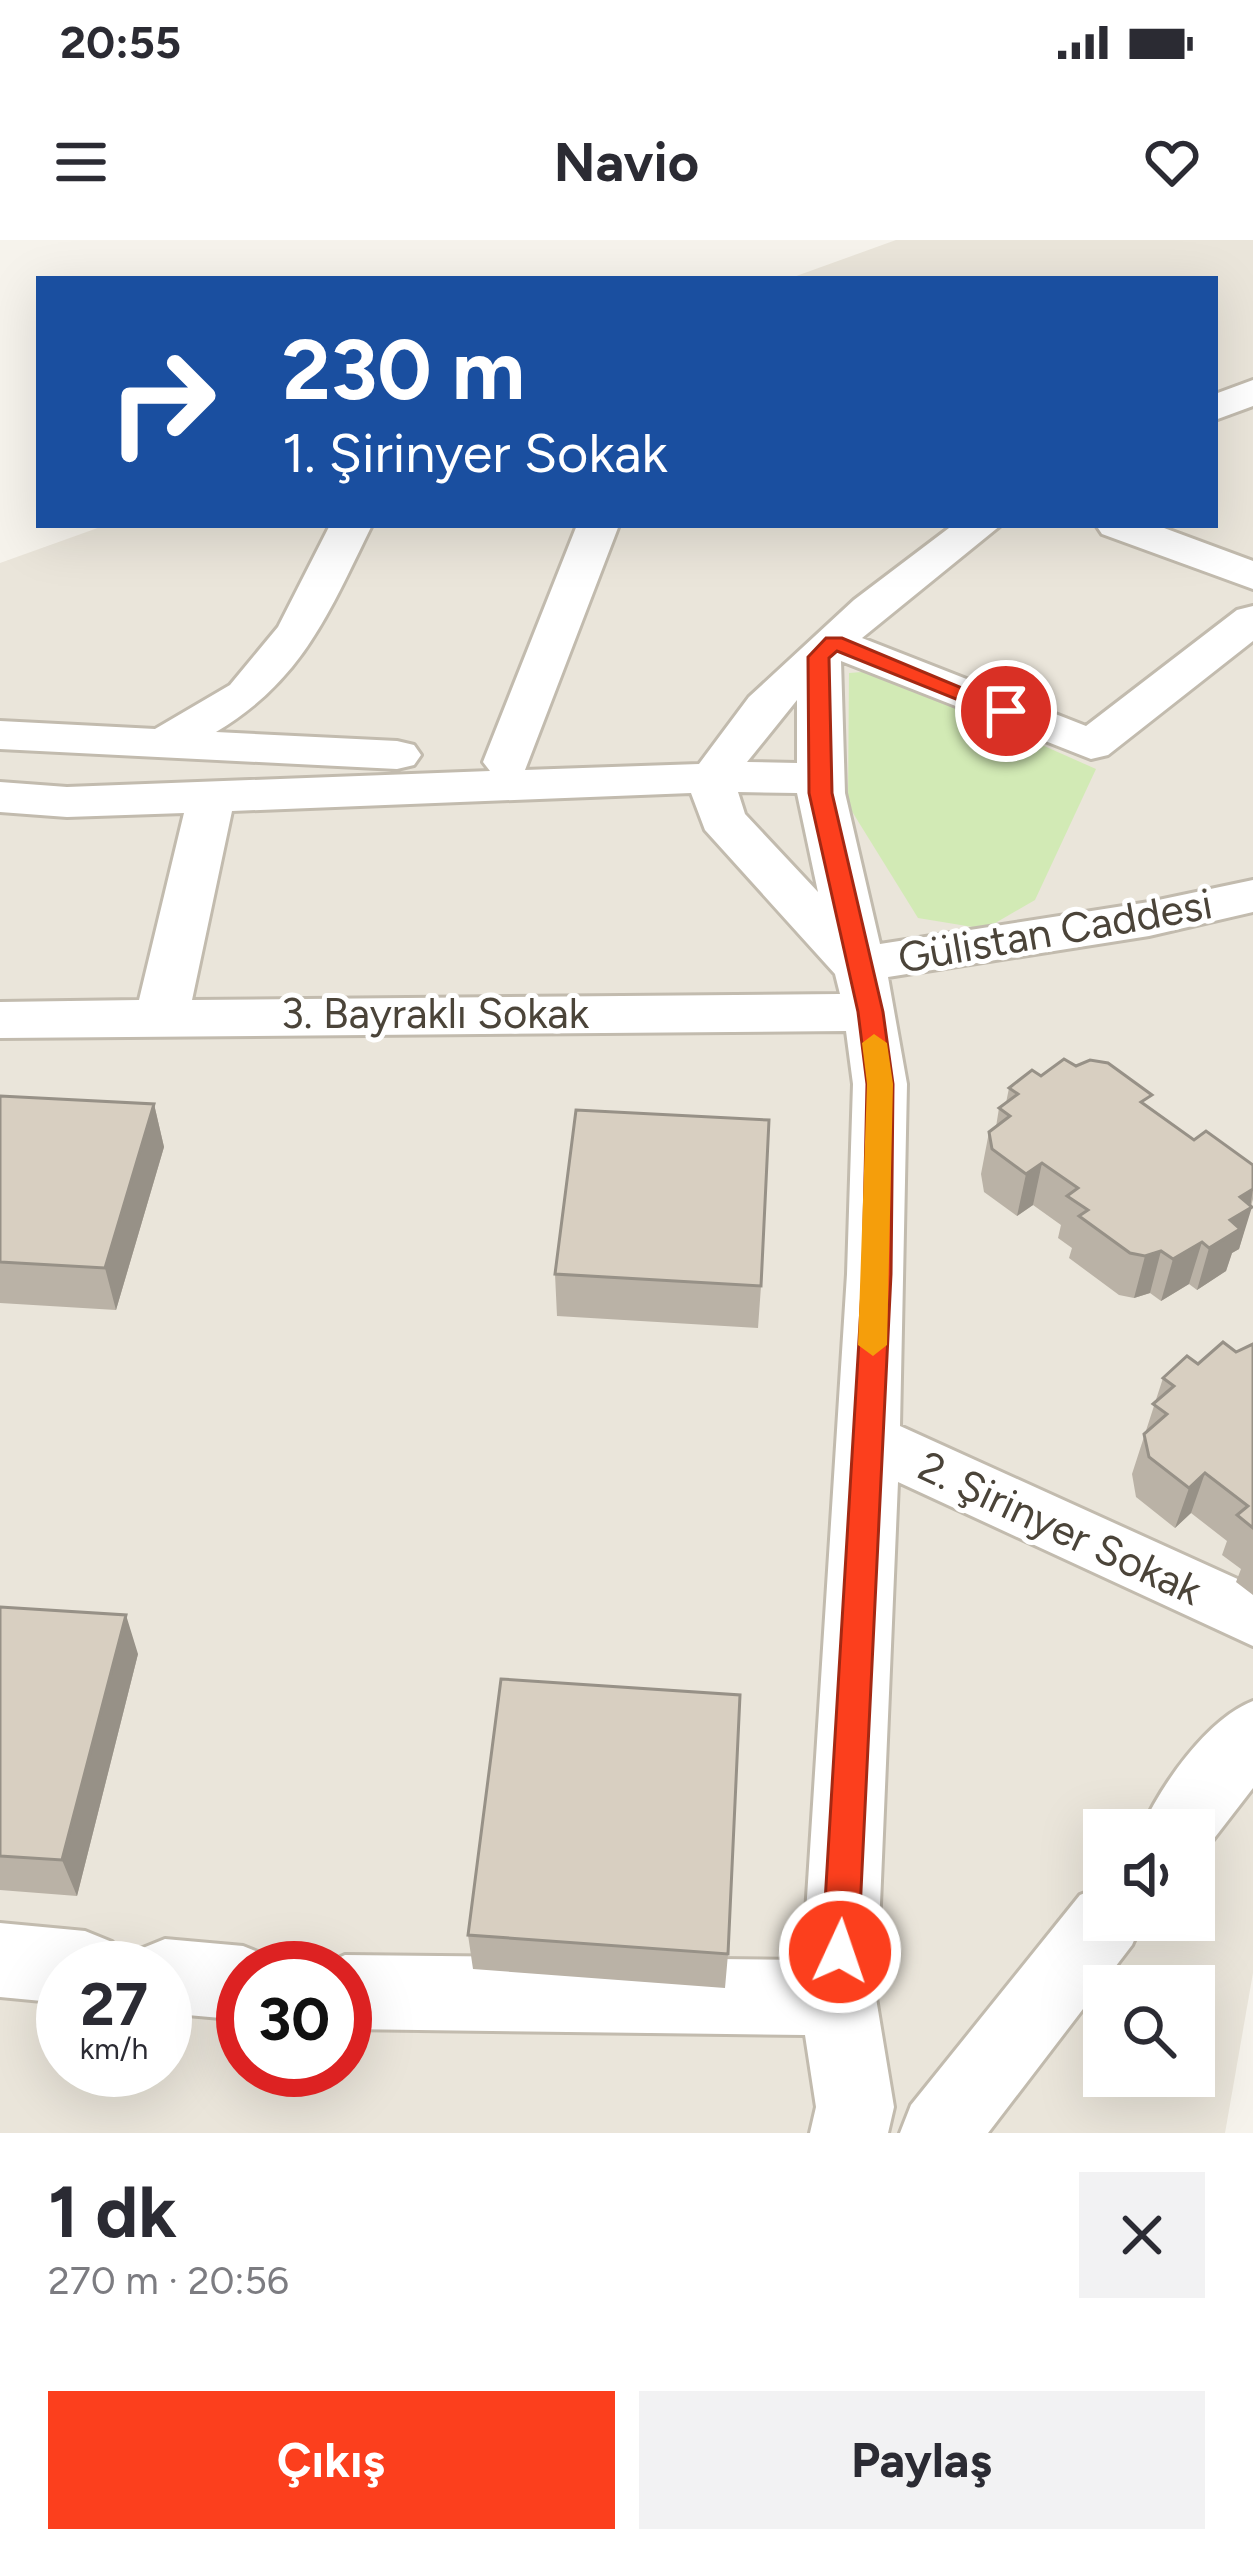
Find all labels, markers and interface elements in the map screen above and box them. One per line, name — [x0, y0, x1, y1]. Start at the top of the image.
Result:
text: 20:55 — [60, 15, 181, 69]
icon: menu — [48, 129, 114, 195]
icon: heart — [1139, 129, 1205, 195]
text: Navio — [554, 130, 699, 195]
text: 230 m — [282, 319, 525, 420]
icon: right — [84, 324, 240, 480]
text: 1. Şirinyer Sokak — [282, 421, 668, 486]
pin — [955, 660, 1057, 762]
icon: arrive — [973, 678, 1039, 744]
street label: Gülistan Caddesi — [894, 878, 1216, 984]
street label: 3. Bayraklı Sokak — [281, 988, 590, 1039]
street label: 2. Şirinyer Sokak — [910, 1440, 1210, 1616]
map controls — [1083, 1809, 1215, 2097]
button: sound — [1083, 1809, 1215, 1941]
position arrow — [777, 1889, 903, 2015]
speed limit sign: 30 — [216, 1941, 372, 2097]
button: search — [1083, 1965, 1215, 2097]
text: 27 — [80, 1968, 148, 2040]
text: km/h — [80, 2030, 148, 2067]
text: 1 dk — [48, 2169, 177, 2255]
button: close — [1079, 2172, 1205, 2298]
text: 270 m · 20:56 — [48, 2257, 289, 2304]
button: Çıkış — [48, 2391, 615, 2529]
button: Paylaş — [639, 2391, 1205, 2529]

